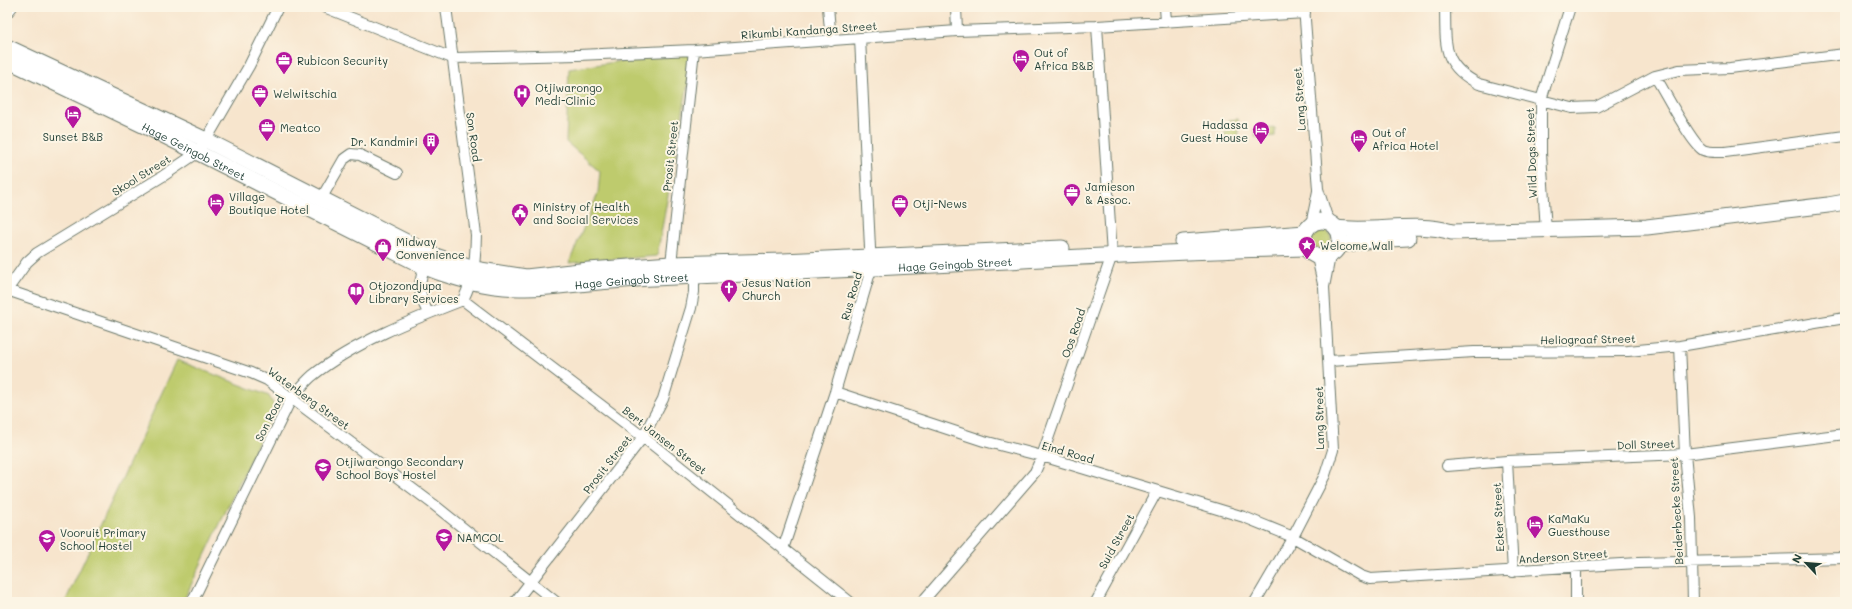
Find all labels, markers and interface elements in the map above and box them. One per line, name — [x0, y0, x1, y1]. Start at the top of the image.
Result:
street label: Rikumbi Kandanga Street — [741, 18, 878, 42]
place label: Out of Africa B&B — [1034, 45, 1093, 73]
hotel icon: Out of Africa B&B — [1011, 48, 1031, 73]
office icon: Rubicon Security — [274, 50, 294, 75]
place label: Rubicon Security — [297, 53, 388, 68]
street label: Lang Street — [1289, 67, 1309, 131]
place label: Otjiwarongo Medi-Clinic — [535, 80, 603, 108]
office icon: Welwitschia — [250, 83, 270, 108]
hospital icon: Otjiwarongo Medi-Clinic — [512, 83, 532, 108]
place label: Welwitschia — [273, 86, 337, 101]
hotel icon: Sunset B&B — [63, 104, 83, 129]
street label: Wild Dogs Street — [1522, 107, 1540, 199]
street label: Son Road — [463, 111, 485, 163]
office icon: Meatco — [257, 117, 277, 142]
place label: Hadassa Guest House — [1181, 117, 1248, 145]
street label: Hage Geingob Street — [140, 118, 249, 183]
place label: Meatco — [280, 120, 321, 135]
street label: Prosit Street — [659, 120, 681, 192]
hotel icon: Hadassa Guest House — [1251, 120, 1271, 145]
place label: Out of Africa Hotel — [1372, 125, 1438, 153]
hotel icon: Out of Africa Hotel — [1349, 128, 1369, 153]
place label: Sunset B&B — [43, 129, 103, 144]
building icon: Dr. Kandmiri — [421, 131, 441, 156]
place label: Dr. Kandmiri — [351, 134, 418, 149]
street label: Skool Street — [109, 151, 173, 199]
place label: Jamieson & Assoc. — [1085, 179, 1135, 207]
office icon: Jamieson & Assoc. — [1062, 182, 1082, 207]
place label: Village Boutique Hotel — [229, 189, 309, 217]
hotel icon: Village Boutique Hotel — [206, 192, 226, 217]
office icon: Otji-News — [890, 193, 910, 218]
place label: Otji-News — [913, 196, 967, 211]
place label: Ministry of Health and Social Services — [533, 199, 638, 227]
public building icon: Ministry of Health and Social Services — [510, 202, 530, 227]
place label: Midway Convenience — [396, 234, 465, 262]
place icon: Welcome Wall — [1297, 235, 1317, 260]
shop icon: Midway Convenience — [373, 237, 393, 262]
place label: Welcome Wall — [1320, 238, 1393, 253]
street label: Hage Geingob Street — [897, 253, 1013, 274]
street label: Hage Geingob Street — [574, 269, 689, 292]
street label: Rus Road — [837, 270, 865, 322]
place label: Jesus Nation Church — [742, 275, 811, 303]
place label: Otjozondjupa Library Services — [369, 278, 459, 306]
church icon: Jesus Nation Church — [719, 278, 739, 303]
library icon: Otjozondjupa Library Services — [346, 281, 366, 306]
street label: Oos Road — [1058, 306, 1088, 360]
street label: Heliograaf Street — [1540, 331, 1636, 347]
street label: Waterberg Street — [265, 363, 353, 433]
street label: Lang Street — [1311, 386, 1327, 450]
street label: Son Road — [251, 392, 287, 444]
street label: Bert Jansen Street — [620, 402, 710, 478]
street label: Prosit Street — [579, 431, 635, 497]
street label: Doll Street — [1617, 435, 1675, 453]
street label: Eind Road — [1040, 437, 1096, 467]
place label: Otjiwarongo Secondary School Boys Hostel — [336, 454, 464, 482]
school or university icon: Otjiwarongo Secondary School Boys Hostel — [313, 457, 333, 482]
street label: Beiderbecke Street — [1666, 457, 1686, 565]
street label: Ecker Street — [1489, 482, 1507, 552]
street label: Suid Street — [1095, 511, 1137, 571]
place label: KaMaKu Guesthouse — [1548, 511, 1610, 539]
hotel icon: KaMaKu Guesthouse — [1525, 514, 1545, 539]
place label: Vooruit Primary School Hostel — [60, 525, 146, 553]
school or university icon: NAMCOL — [434, 527, 454, 552]
school or university icon: Vooruit Primary School Hostel — [37, 528, 57, 553]
place label: NAMCOL — [457, 530, 504, 545]
north arrow — [1786, 543, 1826, 583]
street label: Anderson Street — [1518, 545, 1608, 567]
text: N — [1788, 551, 1805, 565]

